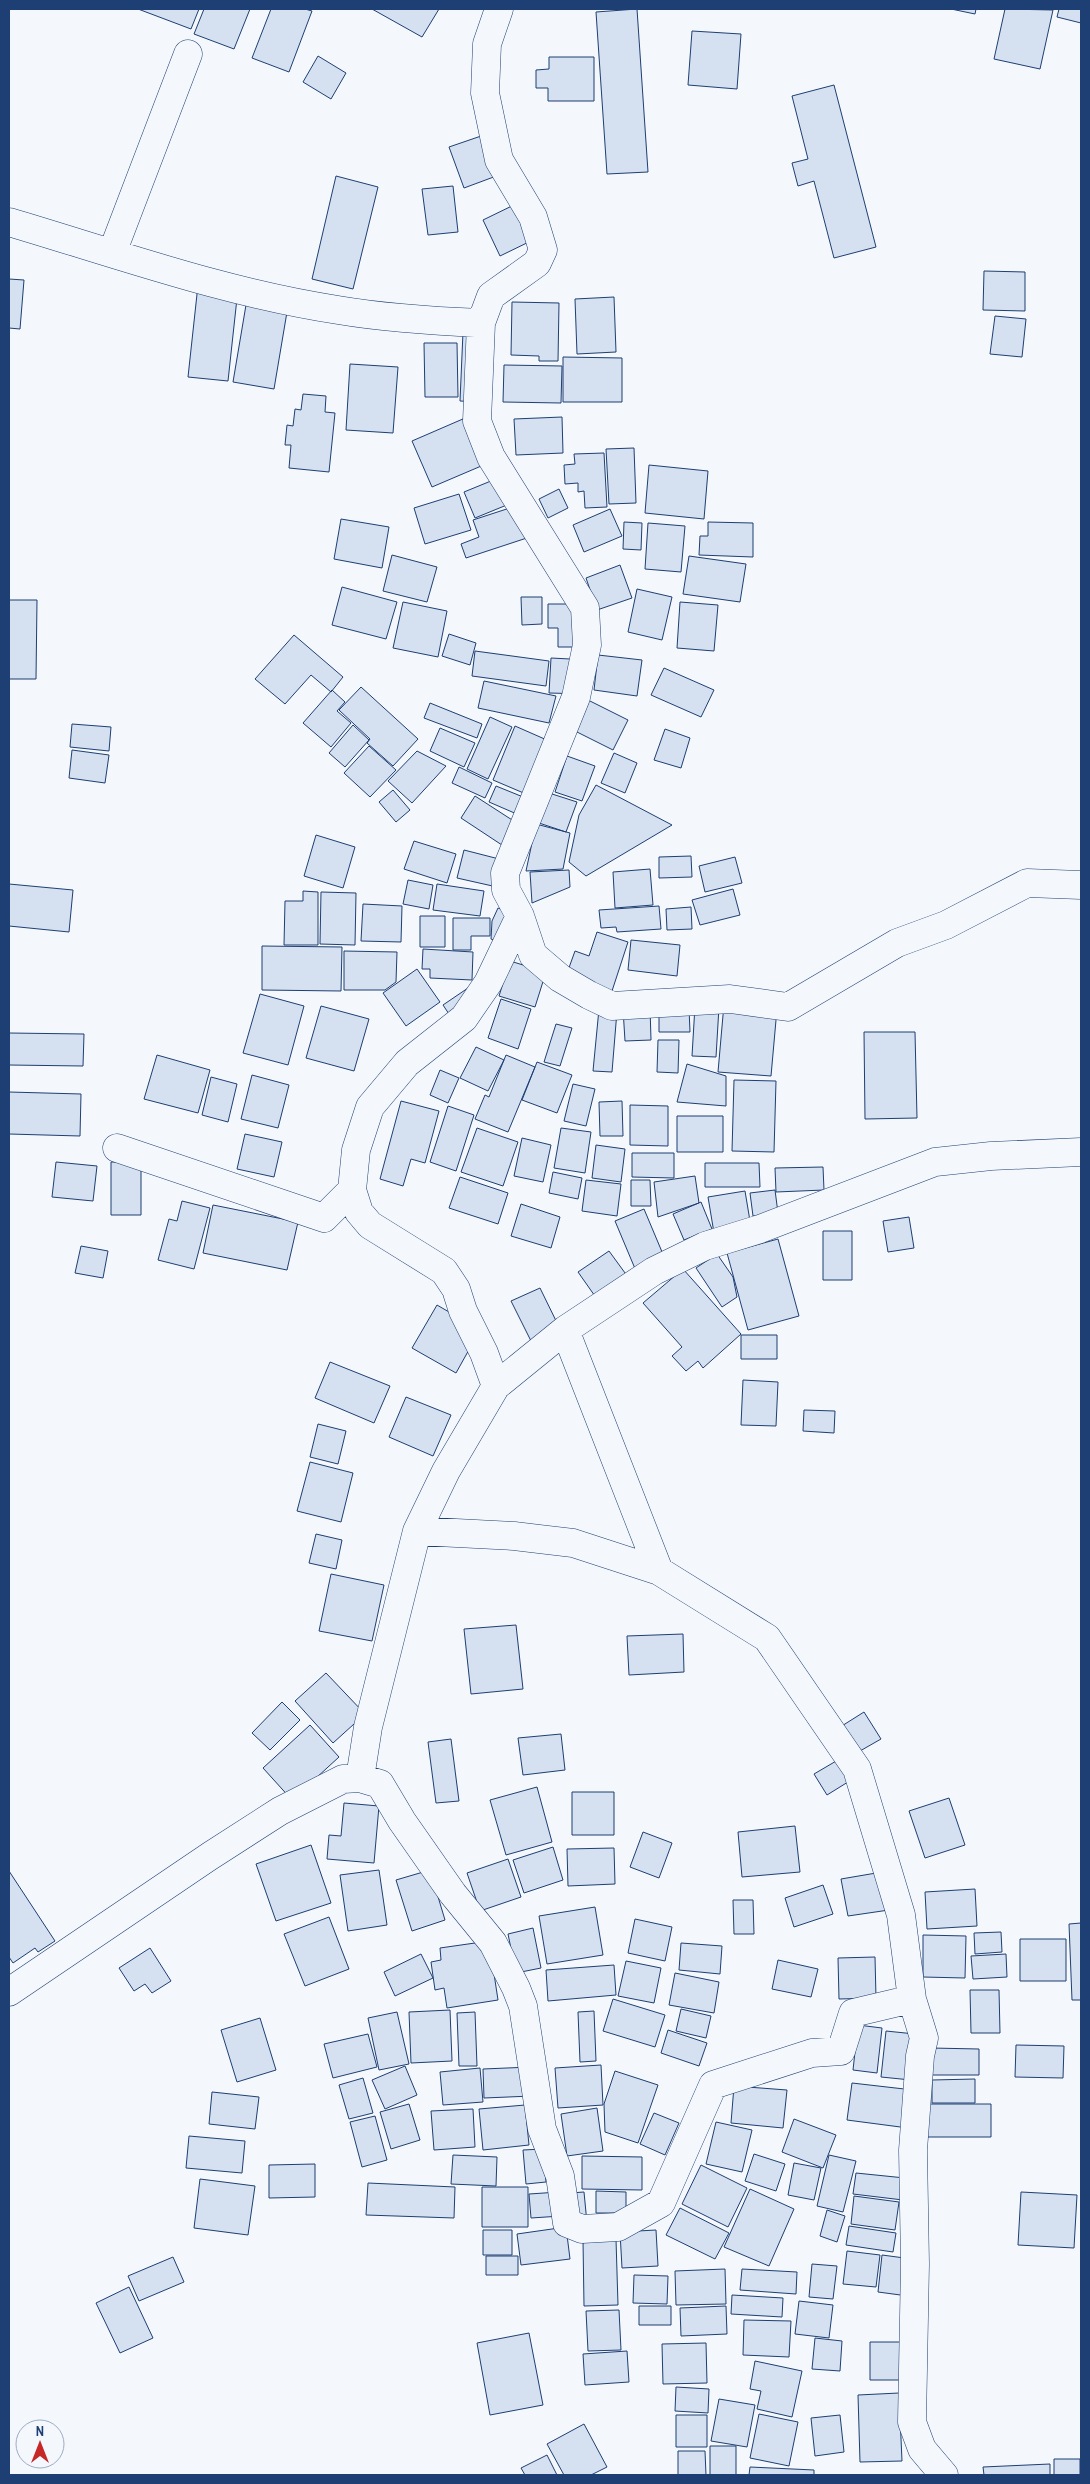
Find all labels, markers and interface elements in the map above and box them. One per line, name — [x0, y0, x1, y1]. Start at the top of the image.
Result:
north arrow — [15, 2419, 65, 2469]
text: N — [36, 2422, 44, 2440]

